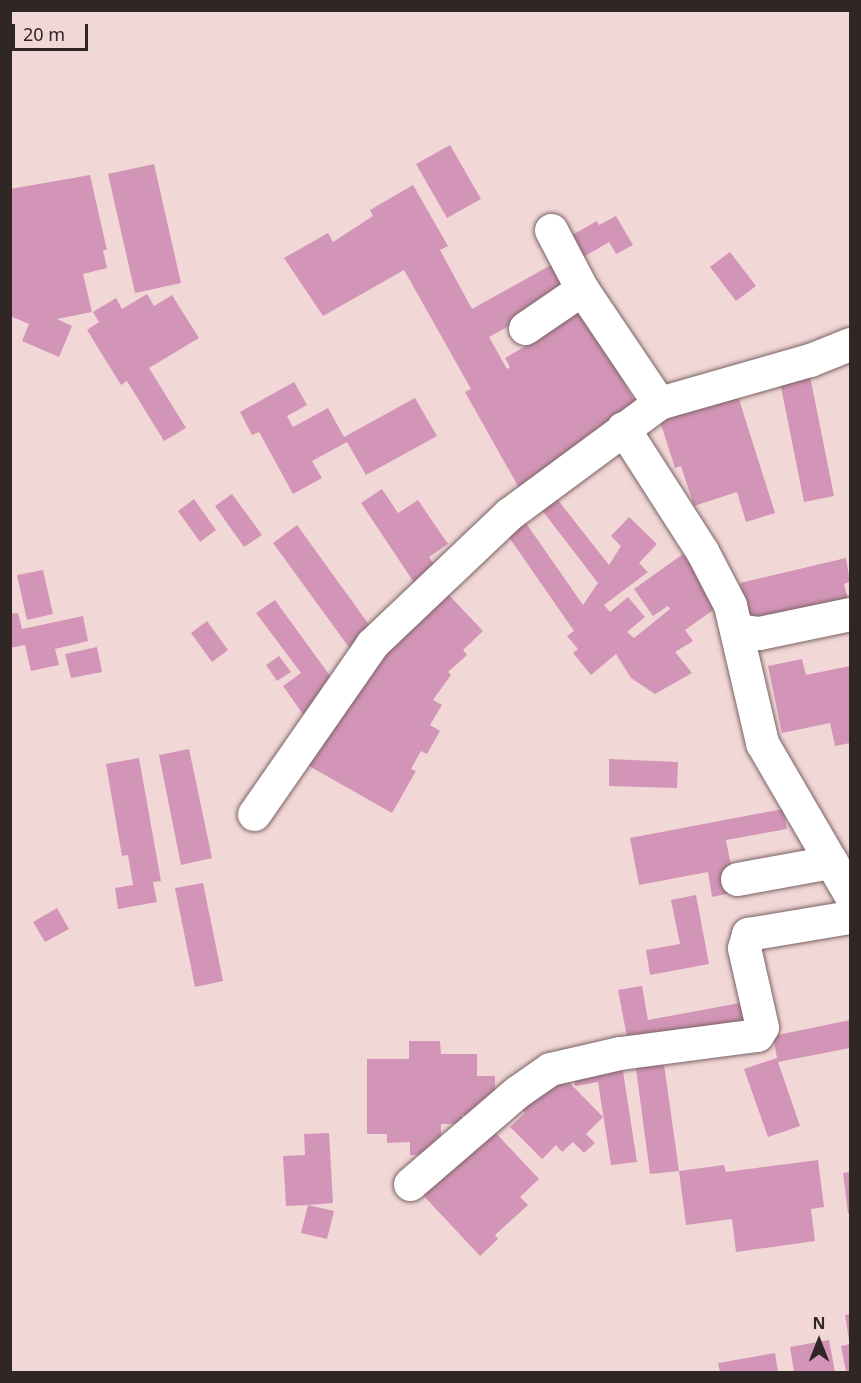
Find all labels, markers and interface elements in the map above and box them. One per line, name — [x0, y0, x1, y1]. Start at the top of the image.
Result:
scale bar — [15, 12, 92, 50]
text: 20 m — [23, 22, 65, 46]
north arrow — [789, 1311, 849, 1371]
text: N — [812, 1312, 826, 1334]

